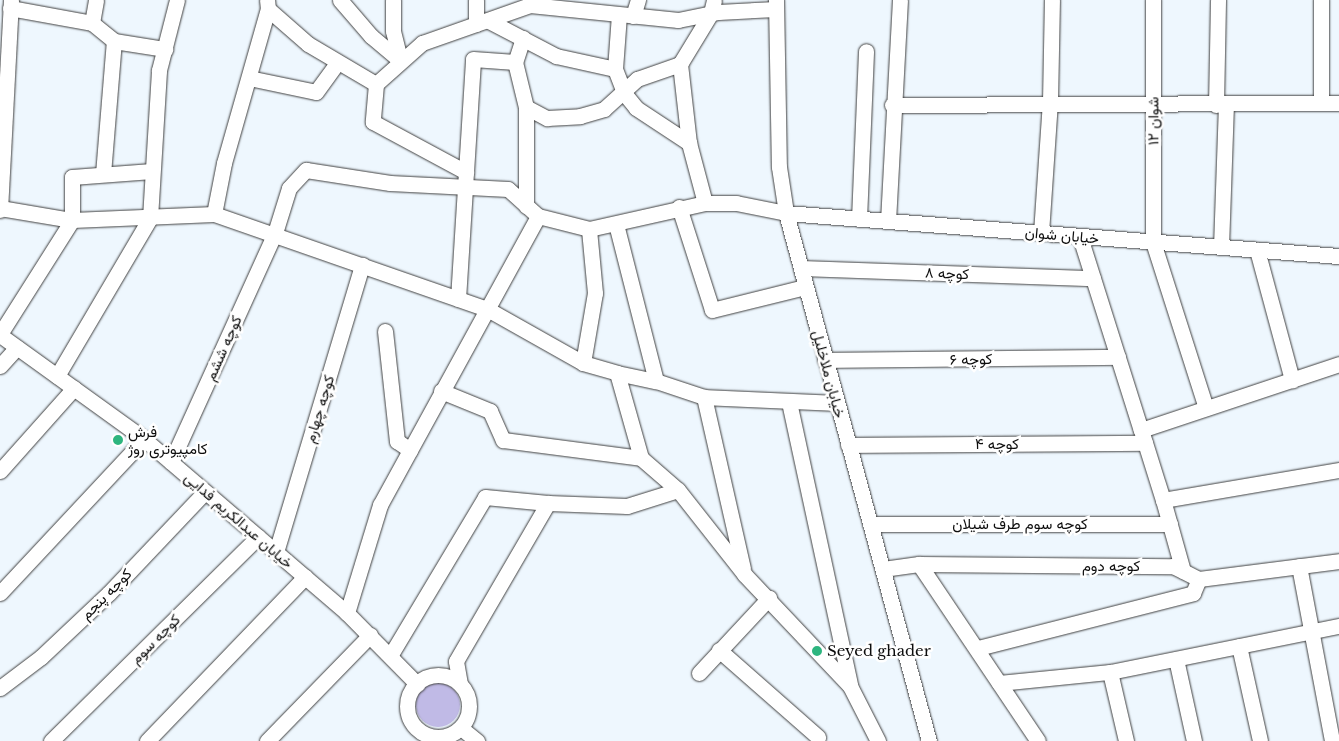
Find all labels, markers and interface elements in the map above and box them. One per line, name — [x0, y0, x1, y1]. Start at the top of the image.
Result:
street label: شوان ۱۲ — [1144, 97, 1162, 145]
street label: خیابان شوان — [1024, 223, 1100, 247]
street label: کوچه ۸ — [925, 263, 969, 283]
street label: کوچه ششم — [201, 313, 245, 383]
street label: خیابان ملاخلیل — [809, 328, 849, 420]
street label: کوچه ۶ — [949, 350, 993, 368]
street label: کوچه چهارم — [300, 373, 338, 445]
place label: فرش کامپیوتری روژ — [128, 422, 207, 457]
marker: فرش کامپیوتری روژ — [112, 434, 124, 446]
street label: کوچه ۴ — [975, 435, 1019, 453]
street label: خیابان عبدالکریم فدایی — [181, 468, 297, 572]
street label: کوچه سوم طرف شیلان — [952, 515, 1088, 533]
street label: کوچه دوم — [1082, 557, 1140, 575]
street label: کوچه پنجم — [77, 565, 135, 623]
street label: کوچه سوم — [126, 610, 184, 668]
place label: Seyed ghader — [827, 642, 931, 660]
marker: Seyed ghader — [811, 645, 823, 657]

